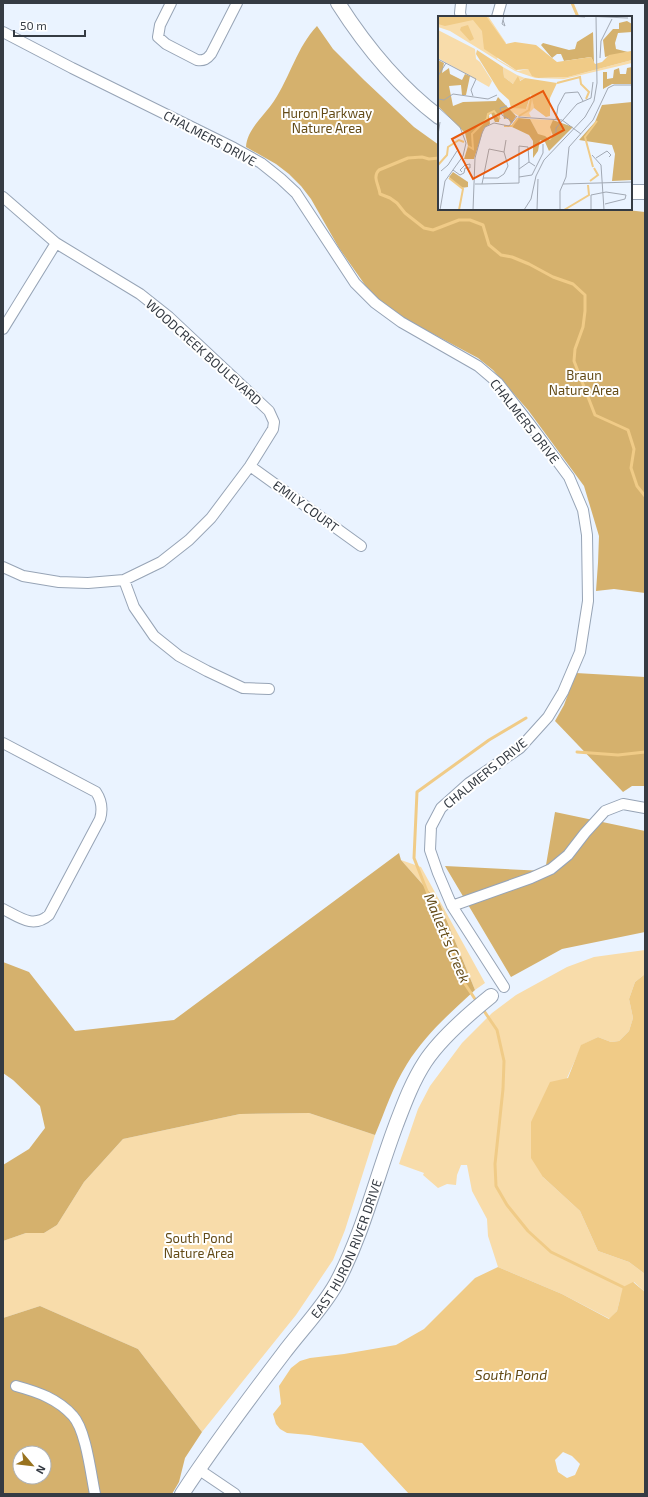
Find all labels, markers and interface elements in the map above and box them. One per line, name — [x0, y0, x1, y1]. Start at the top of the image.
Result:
scale bar — [14, 12, 85, 38]
inset map — [438, 16, 632, 210]
text: 50 m — [20, 18, 47, 32]
park label: Huron Parkway Nature Area — [282, 105, 372, 136]
street label: CHALMERS DRIVE — [161, 107, 259, 169]
street label: WOODCREEK BOULEVARD — [143, 296, 265, 408]
park label: Braun Nature Area — [549, 367, 619, 398]
street label: CHALMERS DRIVE — [487, 375, 563, 467]
street label: EMILY COURT — [270, 477, 342, 536]
street label: CHALMERS DRIVE — [440, 734, 530, 812]
water label: Mallett's Creek — [421, 891, 474, 985]
street label: EAST HURON RIVER DRIVE — [307, 1177, 385, 1321]
park label: South Pond Nature Area — [164, 1230, 234, 1261]
water label: South Pond — [475, 1366, 547, 1383]
north arrow — [12, 1445, 52, 1485]
text: N — [34, 1463, 49, 1477]

